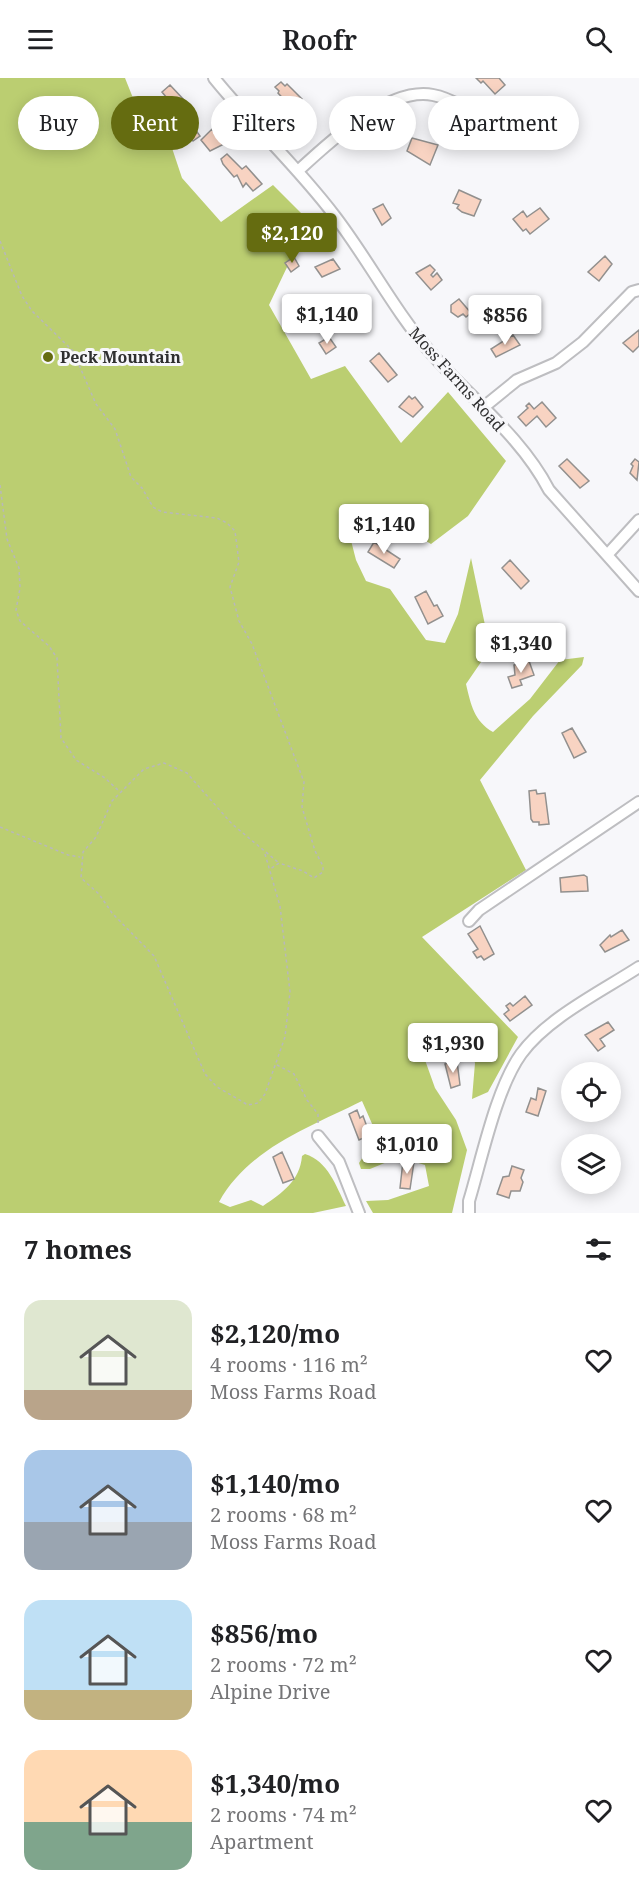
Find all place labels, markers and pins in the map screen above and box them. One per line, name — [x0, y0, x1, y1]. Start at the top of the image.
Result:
pin: $2,120 — [243, 213, 341, 264]
pin: $1,140 — [278, 294, 376, 345]
pin: $856 — [469, 295, 541, 346]
place label: Peck Mountain — [60, 346, 181, 368]
marker: Peck Mountain — [41, 350, 55, 364]
pin: $1,140 — [335, 504, 433, 555]
pin: $1,340 — [472, 623, 570, 674]
pin: $1,930 — [404, 1023, 502, 1074]
pin: $1,010 — [358, 1124, 456, 1175]

